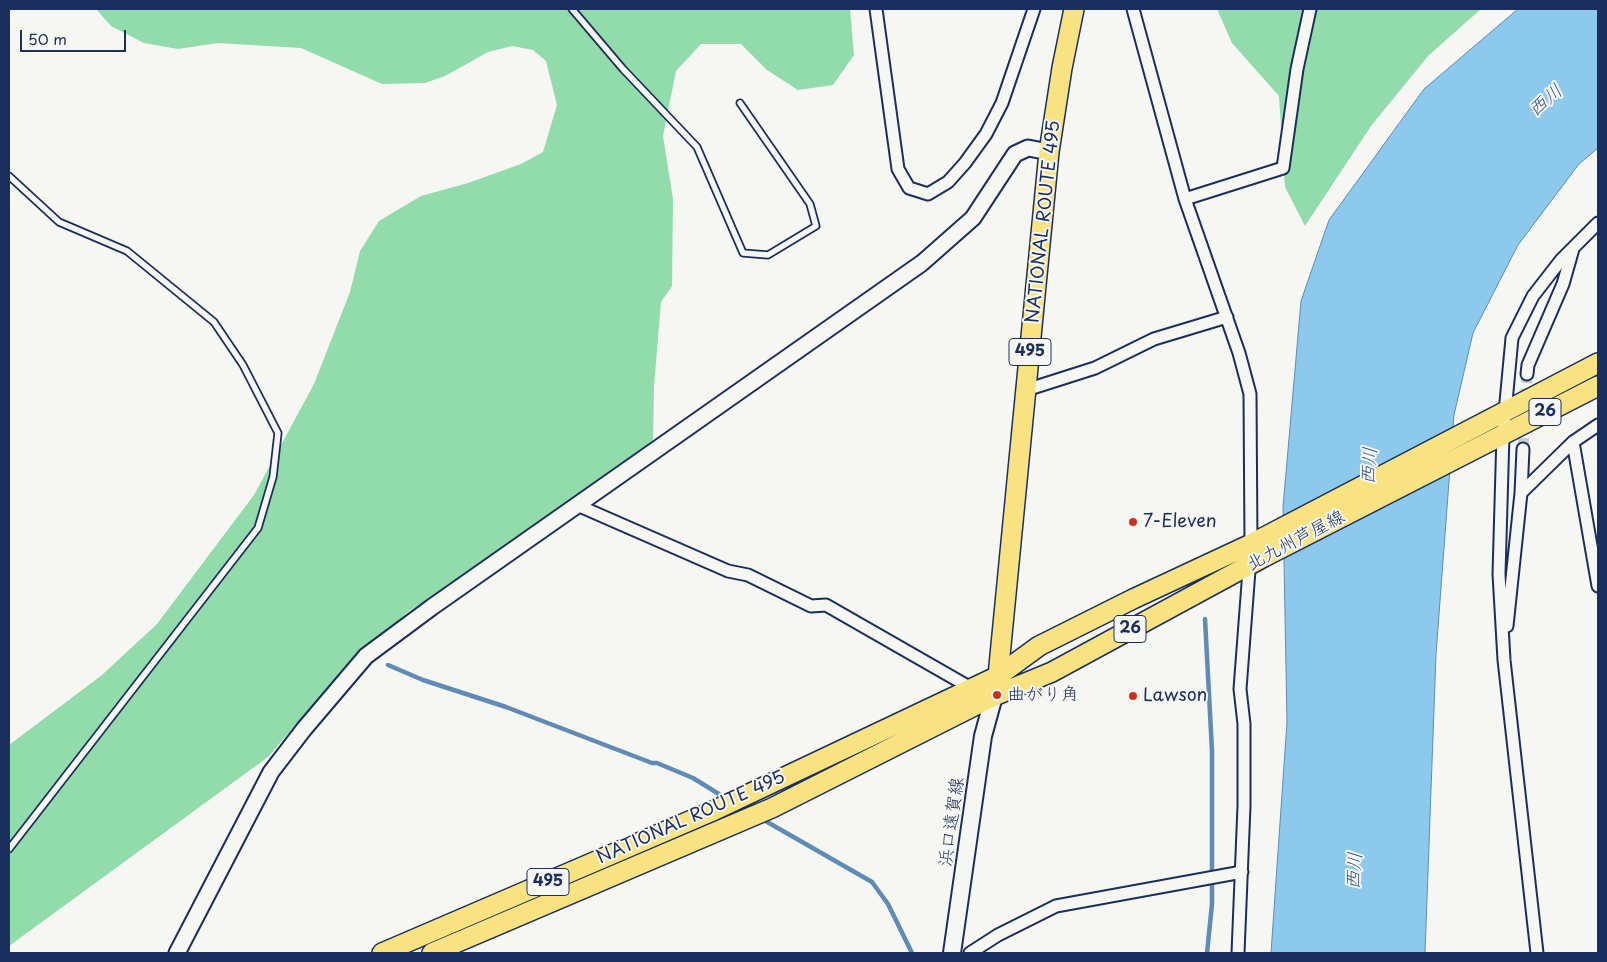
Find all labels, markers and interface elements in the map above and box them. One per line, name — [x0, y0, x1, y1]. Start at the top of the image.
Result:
scale bar — [22, 20, 129, 52]
text: 50 m — [28, 27, 67, 50]
water label: 西川 — [1524, 80, 1568, 122]
street label: NATIONAL ROUTE 495 — [1023, 119, 1065, 325]
road number: 495 — [1009, 338, 1051, 366]
road number: 26 — [1529, 398, 1561, 426]
water label: 西川 — [1357, 446, 1383, 486]
street label: 北九州芦屋線 — [1243, 506, 1349, 576]
place label: 7-Eleven — [1143, 511, 1217, 533]
marker: 7-Eleven — [1127, 516, 1139, 528]
road number: 26 — [1114, 616, 1146, 642]
place label: 曲がり角 — [1007, 684, 1079, 706]
place label: Lawson — [1143, 685, 1207, 707]
marker: 曲がり角 — [991, 689, 1003, 701]
marker: Lawson — [1127, 690, 1139, 702]
street label: NATIONAL ROUTE 495 — [593, 767, 789, 869]
street label: 浜口遠賀線 — [935, 776, 969, 868]
water label: 西川 — [1342, 851, 1368, 891]
road number: 495 — [527, 869, 569, 896]

